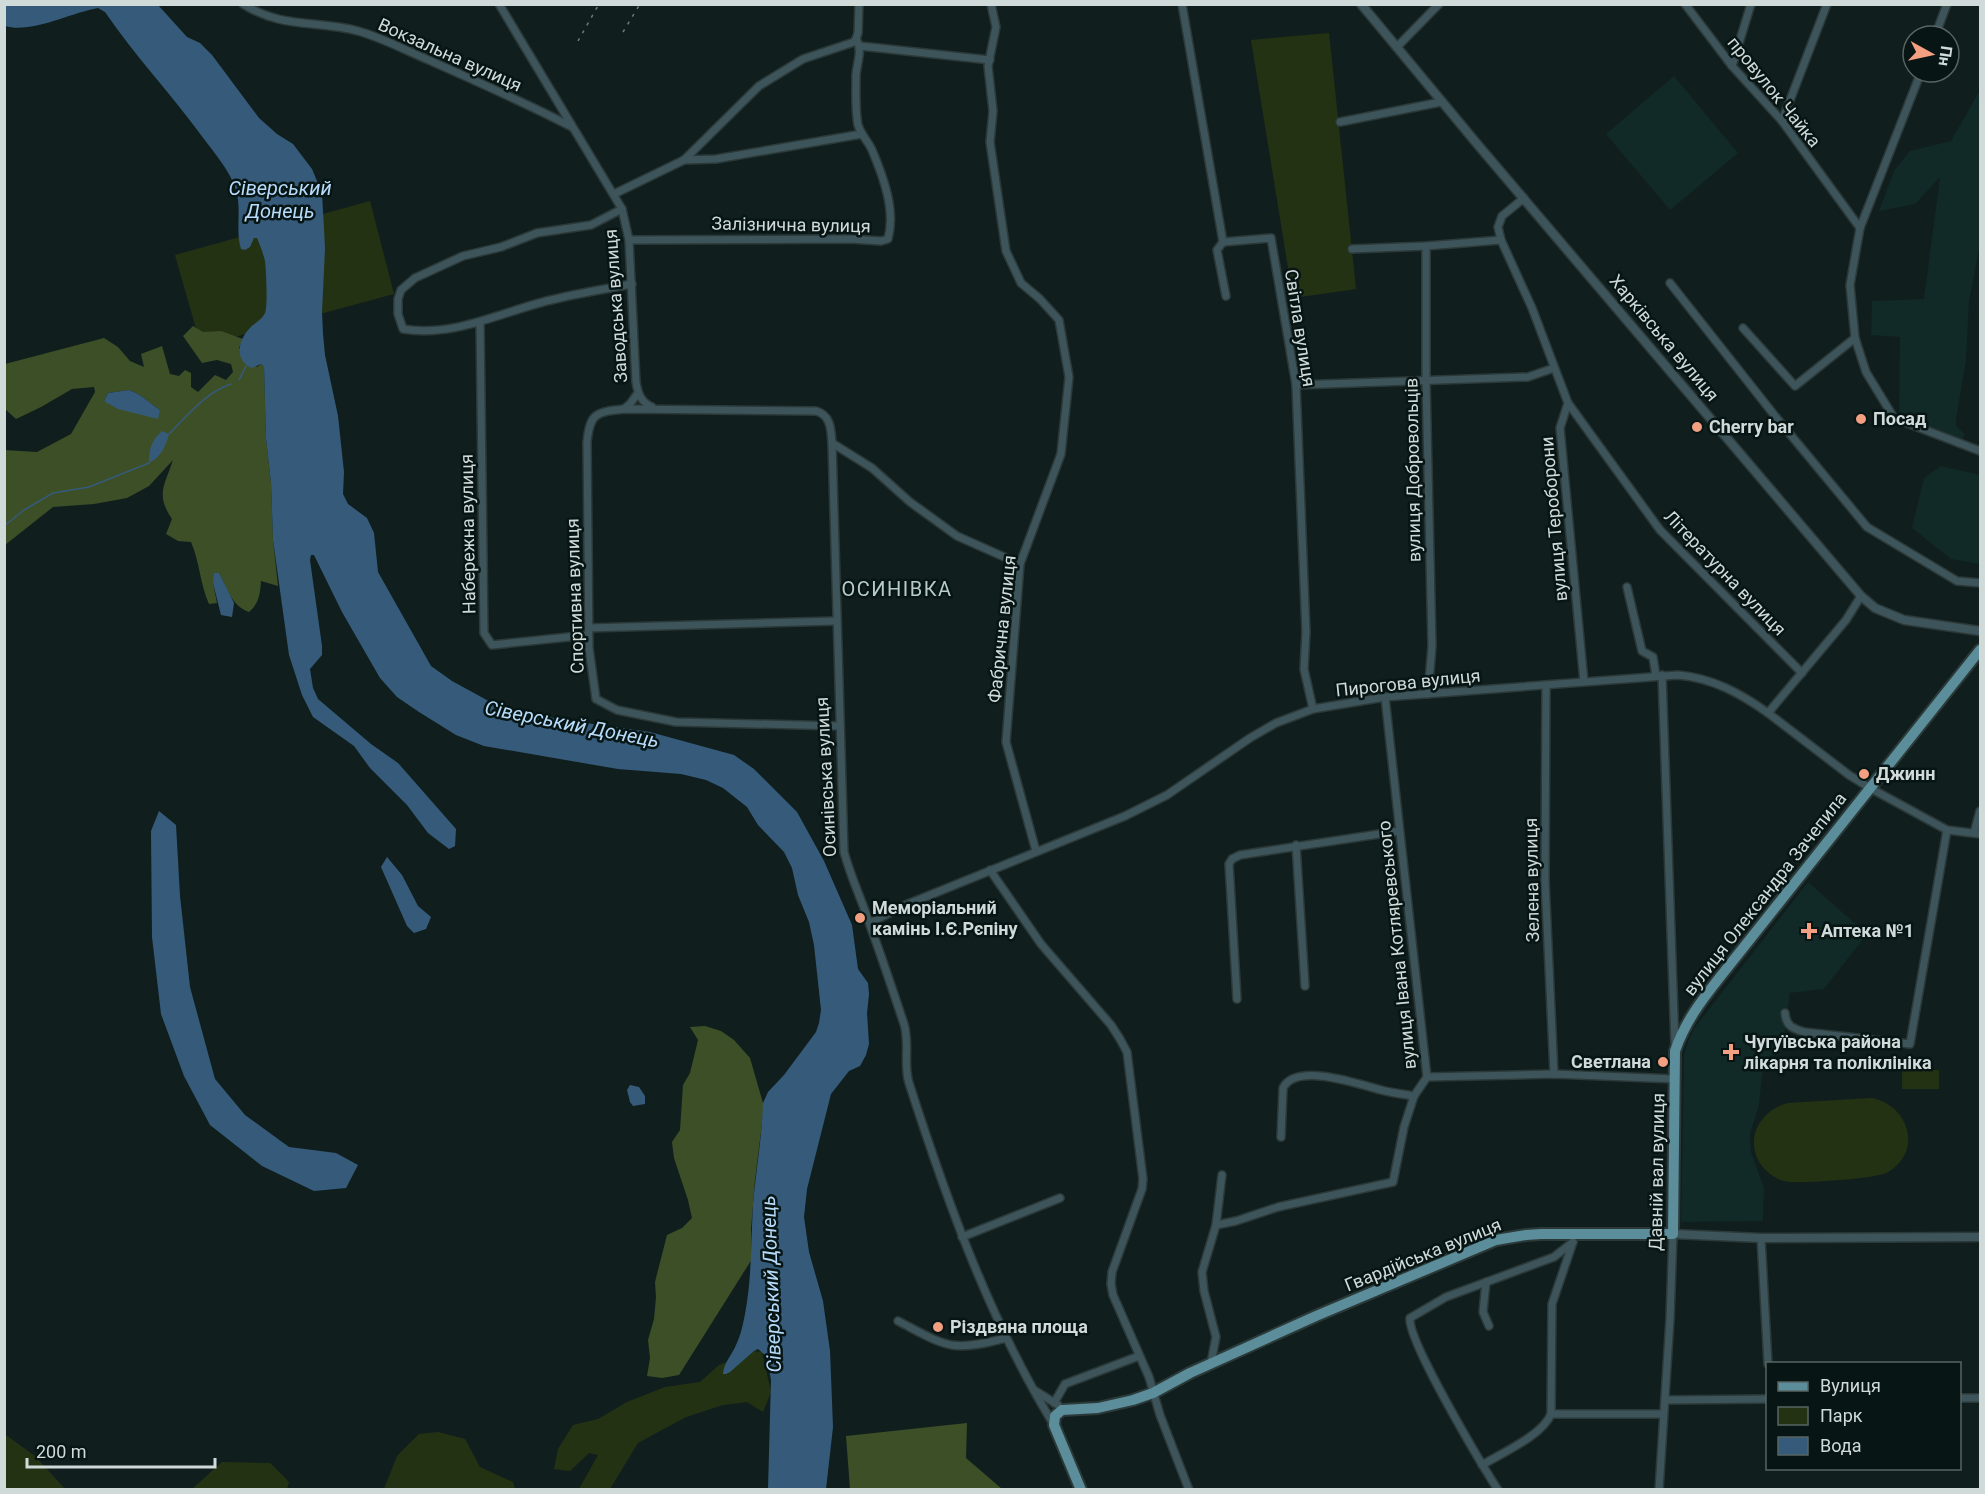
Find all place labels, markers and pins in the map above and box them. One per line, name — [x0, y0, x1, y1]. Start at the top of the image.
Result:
place label: Посад — [1873, 408, 1927, 429]
marker: Посад — [1854, 412, 1868, 426]
place label: Cherry bar — [1709, 416, 1794, 437]
marker: Cherry bar — [1690, 420, 1704, 434]
place label: Джинн — [1876, 763, 1935, 784]
marker: Джинн — [1857, 767, 1871, 781]
place label: Меморіальний камінь І.Є.Рєпіну — [872, 897, 1018, 939]
marker: Меморіальний камінь І.Є.Рєпіну — [853, 911, 867, 925]
place label: Аптека №1 — [1821, 920, 1914, 941]
marker: Аптека №1 — [1802, 924, 1816, 938]
place label: Чугуївська района лікарня та поліклініка — [1744, 1031, 1932, 1073]
marker: Чугуївська района лікарня та поліклініка — [1722, 1043, 1740, 1061]
place label: Светлана — [1571, 1051, 1651, 1072]
marker: Светлана — [1656, 1055, 1670, 1069]
place label: Різдвяна площа — [950, 1316, 1088, 1337]
marker: Різдвяна площа — [931, 1320, 945, 1334]

